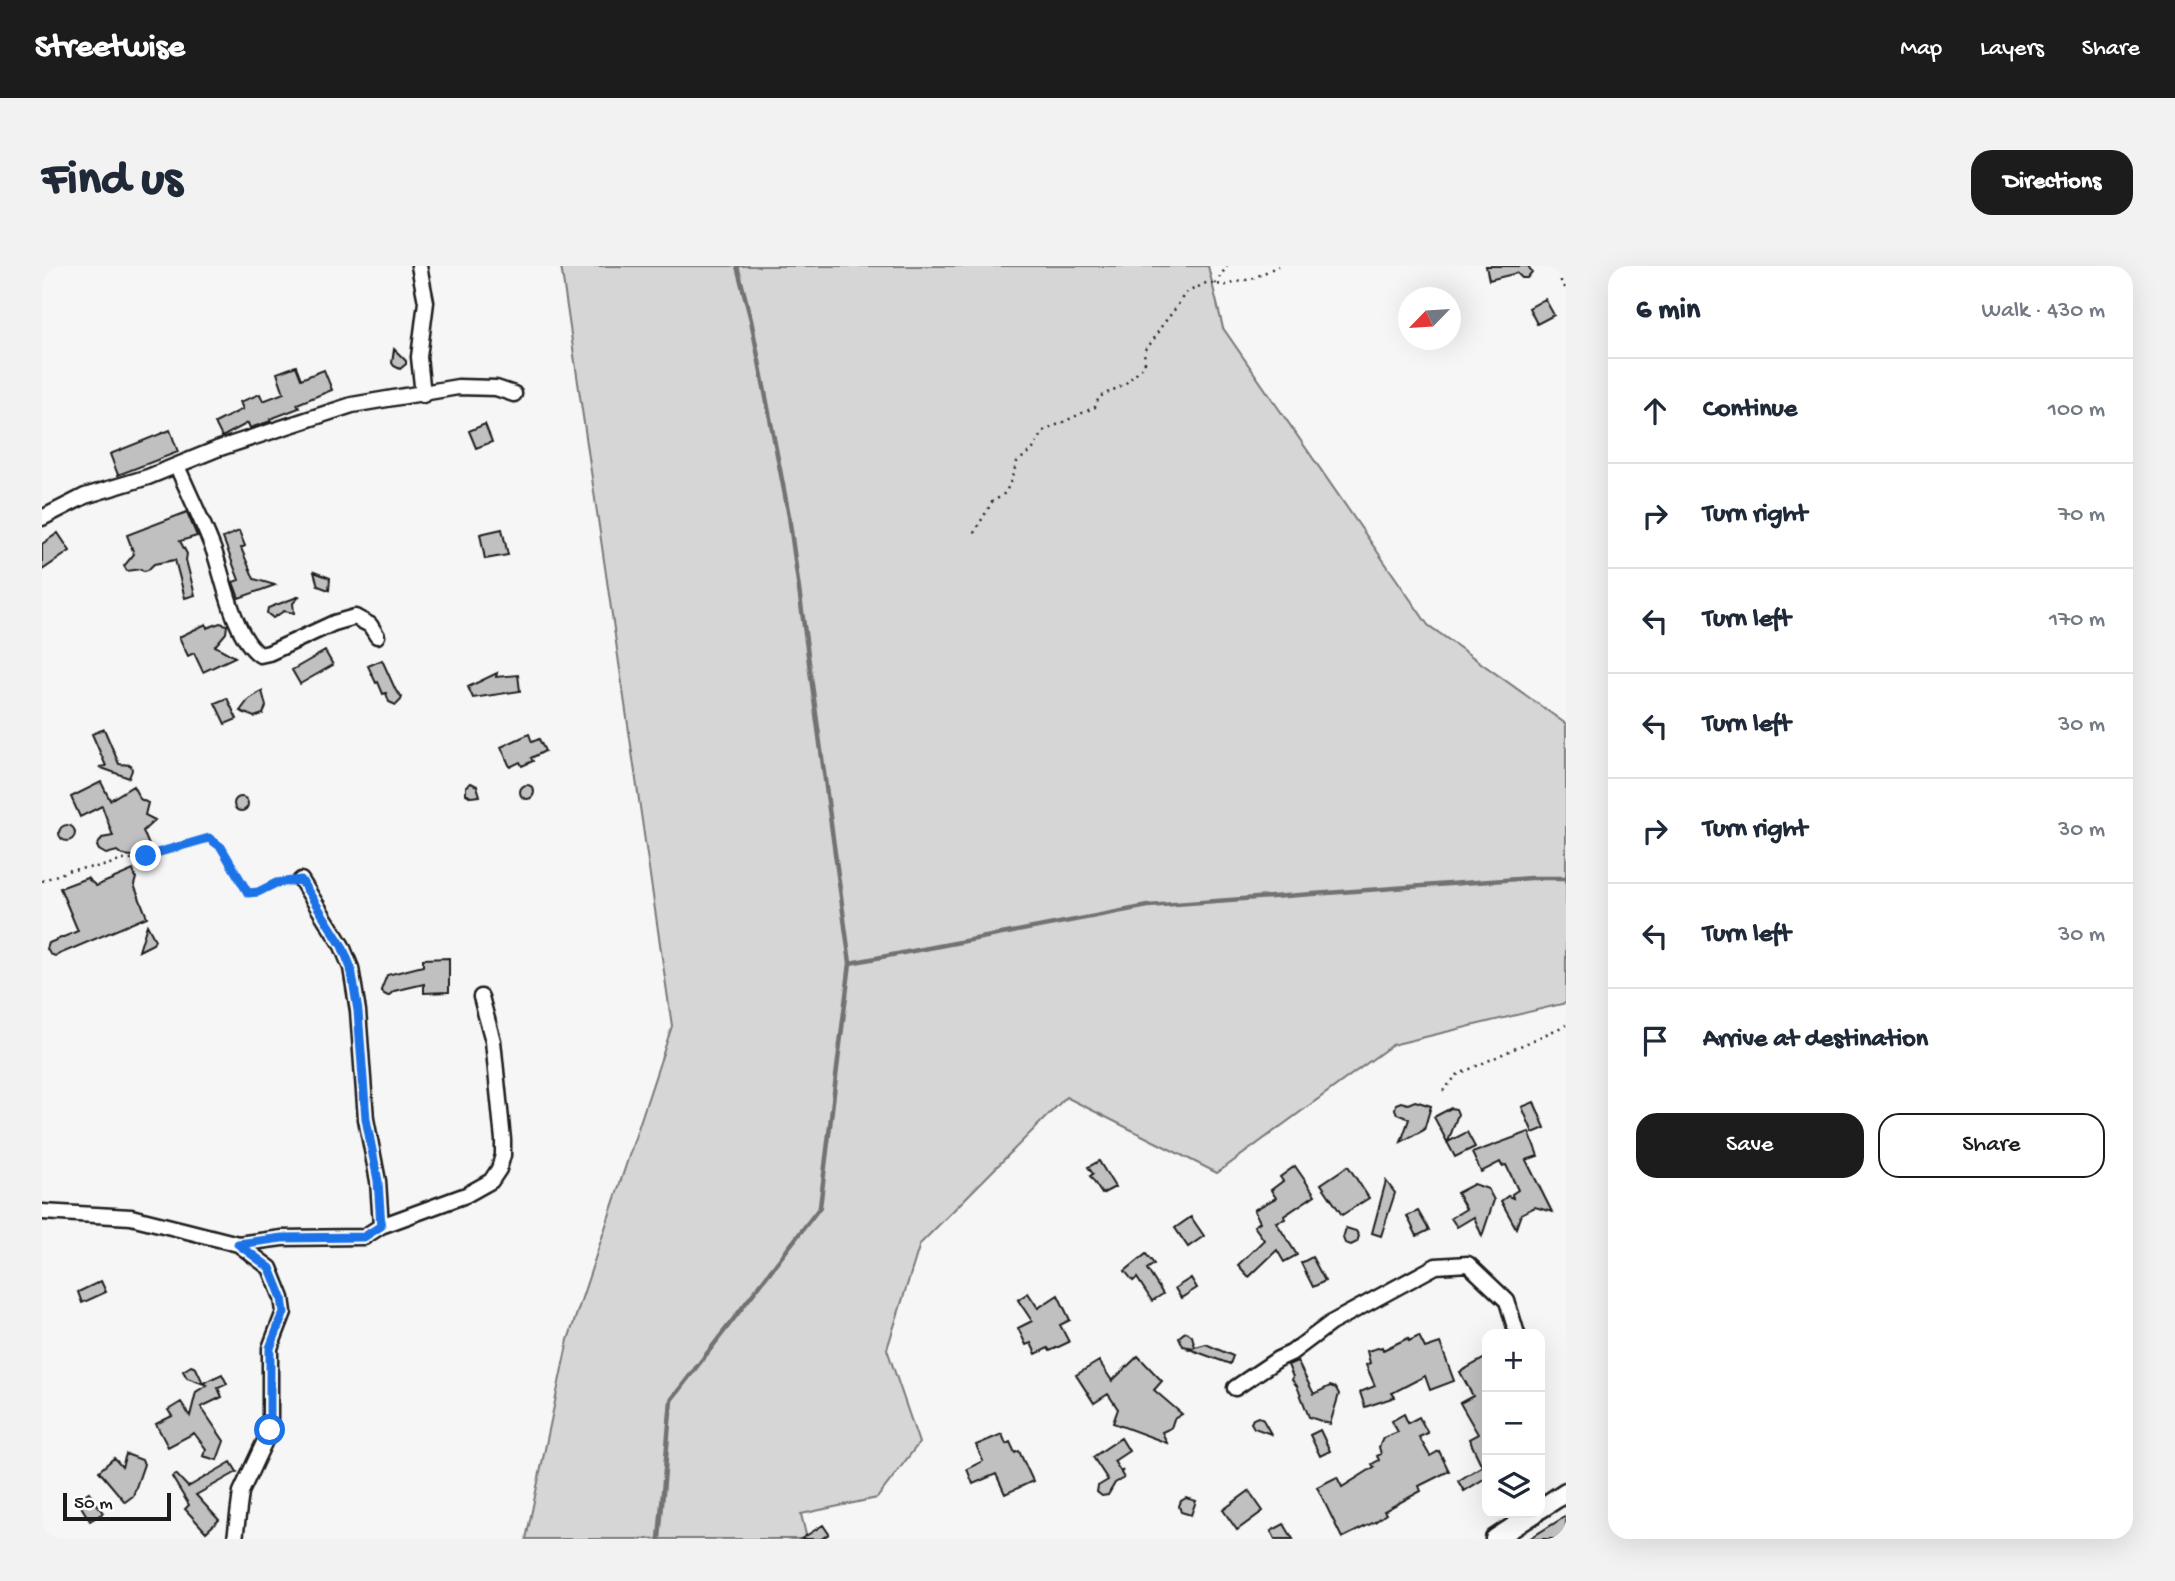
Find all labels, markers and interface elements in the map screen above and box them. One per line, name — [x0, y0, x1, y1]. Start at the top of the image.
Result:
text: Streetwise — [35, 30, 185, 68]
text: Map — [1900, 35, 1942, 64]
text: Layers — [1980, 35, 2044, 64]
text: Share — [2082, 35, 2140, 64]
button: Directions — [1971, 150, 2133, 215]
text: Find us — [42, 153, 182, 211]
north arrow — [1398, 287, 1461, 350]
text: 6 min — [1636, 294, 1700, 329]
text: Walk · 430 m — [1982, 298, 2105, 325]
icon: ahead — [1636, 392, 1674, 430]
text: Continue — [1703, 395, 1797, 426]
text: 100 m — [2048, 397, 2105, 424]
icon: right — [1636, 497, 1674, 535]
text: Turn right — [1703, 500, 1807, 531]
text: 70 m — [2058, 502, 2105, 529]
icon: left — [1636, 602, 1674, 640]
text: Turn left — [1703, 605, 1791, 636]
text: 170 m — [2049, 607, 2105, 634]
icon: left — [1636, 707, 1674, 745]
text: Turn left — [1703, 710, 1791, 741]
text: 30 m — [2058, 712, 2105, 739]
icon: right — [1636, 812, 1674, 850]
text: Turn right — [1703, 815, 1807, 846]
text: 30 m — [2058, 817, 2105, 844]
route end — [130, 840, 161, 871]
icon: left — [1636, 917, 1674, 955]
text: Turn left — [1703, 920, 1791, 951]
text: 30 m — [2058, 922, 2105, 949]
icon: arrive — [1636, 1022, 1674, 1060]
text: Arrive at destination — [1703, 1025, 1928, 1056]
button: Save — [1636, 1113, 1864, 1178]
button: Share — [1878, 1113, 2105, 1178]
map controls — [1482, 1329, 1545, 1518]
button: + — [1482, 1329, 1545, 1392]
button: − — [1482, 1392, 1545, 1455]
route start — [254, 1414, 285, 1445]
button: layers — [1482, 1455, 1545, 1518]
scale bar — [63, 1490, 172, 1522]
text: 50 m — [74, 1493, 113, 1516]

